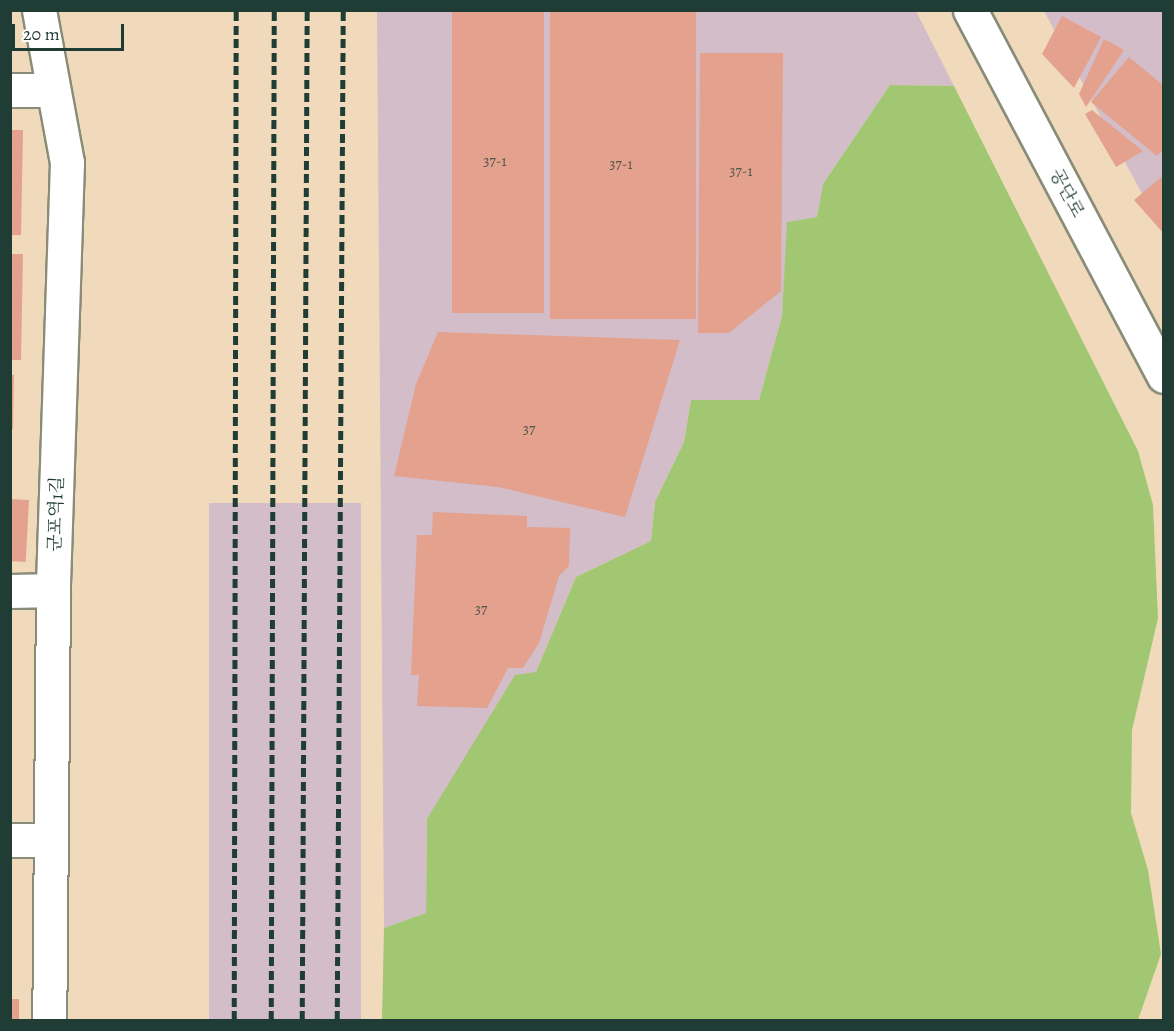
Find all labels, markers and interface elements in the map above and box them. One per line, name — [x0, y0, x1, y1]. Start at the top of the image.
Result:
scale bar — [15, 12, 128, 50]
text: 20 m — [23, 22, 60, 46]
house number: 37-1 — [483, 153, 507, 171]
house number: 37-1 — [609, 156, 633, 174]
house number: 37-1 — [729, 163, 753, 181]
street label: 공단로 — [1045, 165, 1089, 221]
house number: 37 — [523, 421, 535, 439]
street label: 군포역1길 — [44, 476, 68, 552]
house number: 37 — [475, 601, 487, 619]

